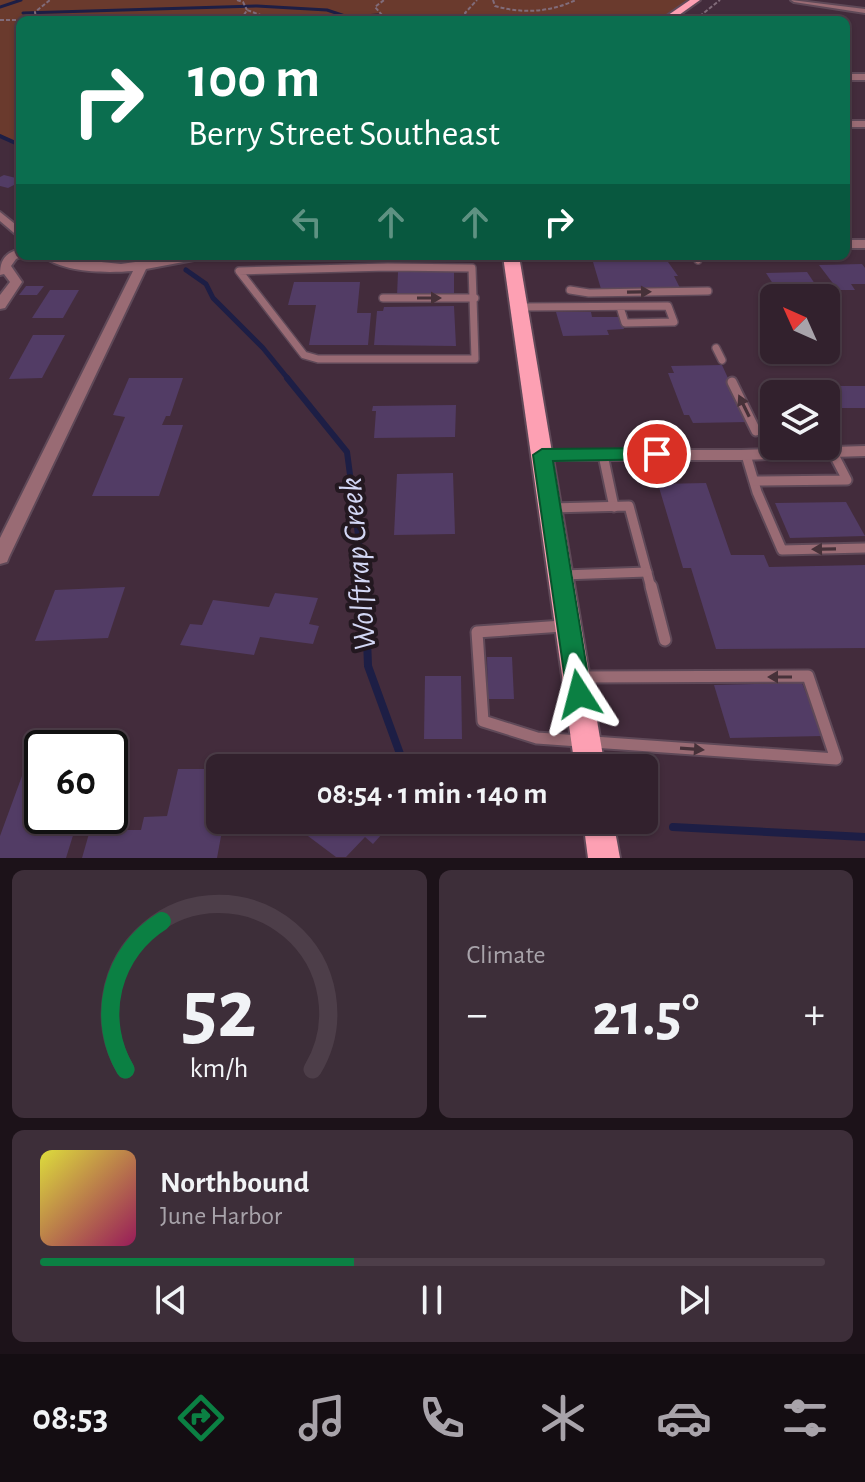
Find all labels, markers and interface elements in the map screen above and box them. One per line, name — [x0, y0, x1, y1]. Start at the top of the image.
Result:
icon: right — [56, 48, 160, 152]
text: 100 m — [188, 51, 320, 107]
text: Berry Street Southeast — [188, 116, 500, 152]
icon: left — [285, 200, 329, 244]
icon: ahead — [369, 200, 413, 244]
icon: ahead — [453, 200, 497, 244]
icon: right — [537, 200, 581, 244]
north arrow — [760, 284, 840, 364]
map controls — [760, 284, 840, 460]
one-way arrow — [627, 286, 652, 298]
one-way arrow — [417, 292, 442, 304]
button: layers — [760, 380, 840, 460]
one-way arrow — [737, 395, 751, 418]
pin — [623, 420, 691, 488]
icon: arrive — [635, 432, 679, 476]
water label: Wolftrap Creek — [334, 476, 383, 652]
one-way arrow — [811, 542, 836, 555]
position arrow — [537, 652, 621, 736]
one-way arrow — [767, 671, 792, 683]
speed limit sign: 60 — [24, 730, 128, 834]
one-way arrow — [680, 743, 705, 756]
text: 08:54 · 1 min · 140 m — [317, 779, 547, 809]
text: Climate — [467, 942, 545, 968]
text: 52 — [182, 969, 257, 1053]
text: 21.5° — [592, 986, 699, 1046]
text: − — [467, 993, 488, 1037]
text: + — [804, 993, 825, 1037]
text: km/h — [190, 1054, 249, 1083]
text: Northbound — [160, 1168, 309, 1198]
text: June Harbor — [160, 1203, 282, 1229]
icon: previous — [149, 1278, 193, 1322]
icon: pause — [410, 1278, 454, 1322]
icon: next — [672, 1278, 716, 1322]
icon: directions — [173, 1390, 229, 1446]
icon: music — [294, 1390, 350, 1446]
icon: phone — [414, 1390, 470, 1446]
icon: climate — [535, 1390, 591, 1446]
icon: car — [656, 1390, 712, 1446]
icon: filters — [777, 1390, 833, 1446]
text: 08:53 — [32, 1400, 108, 1436]

